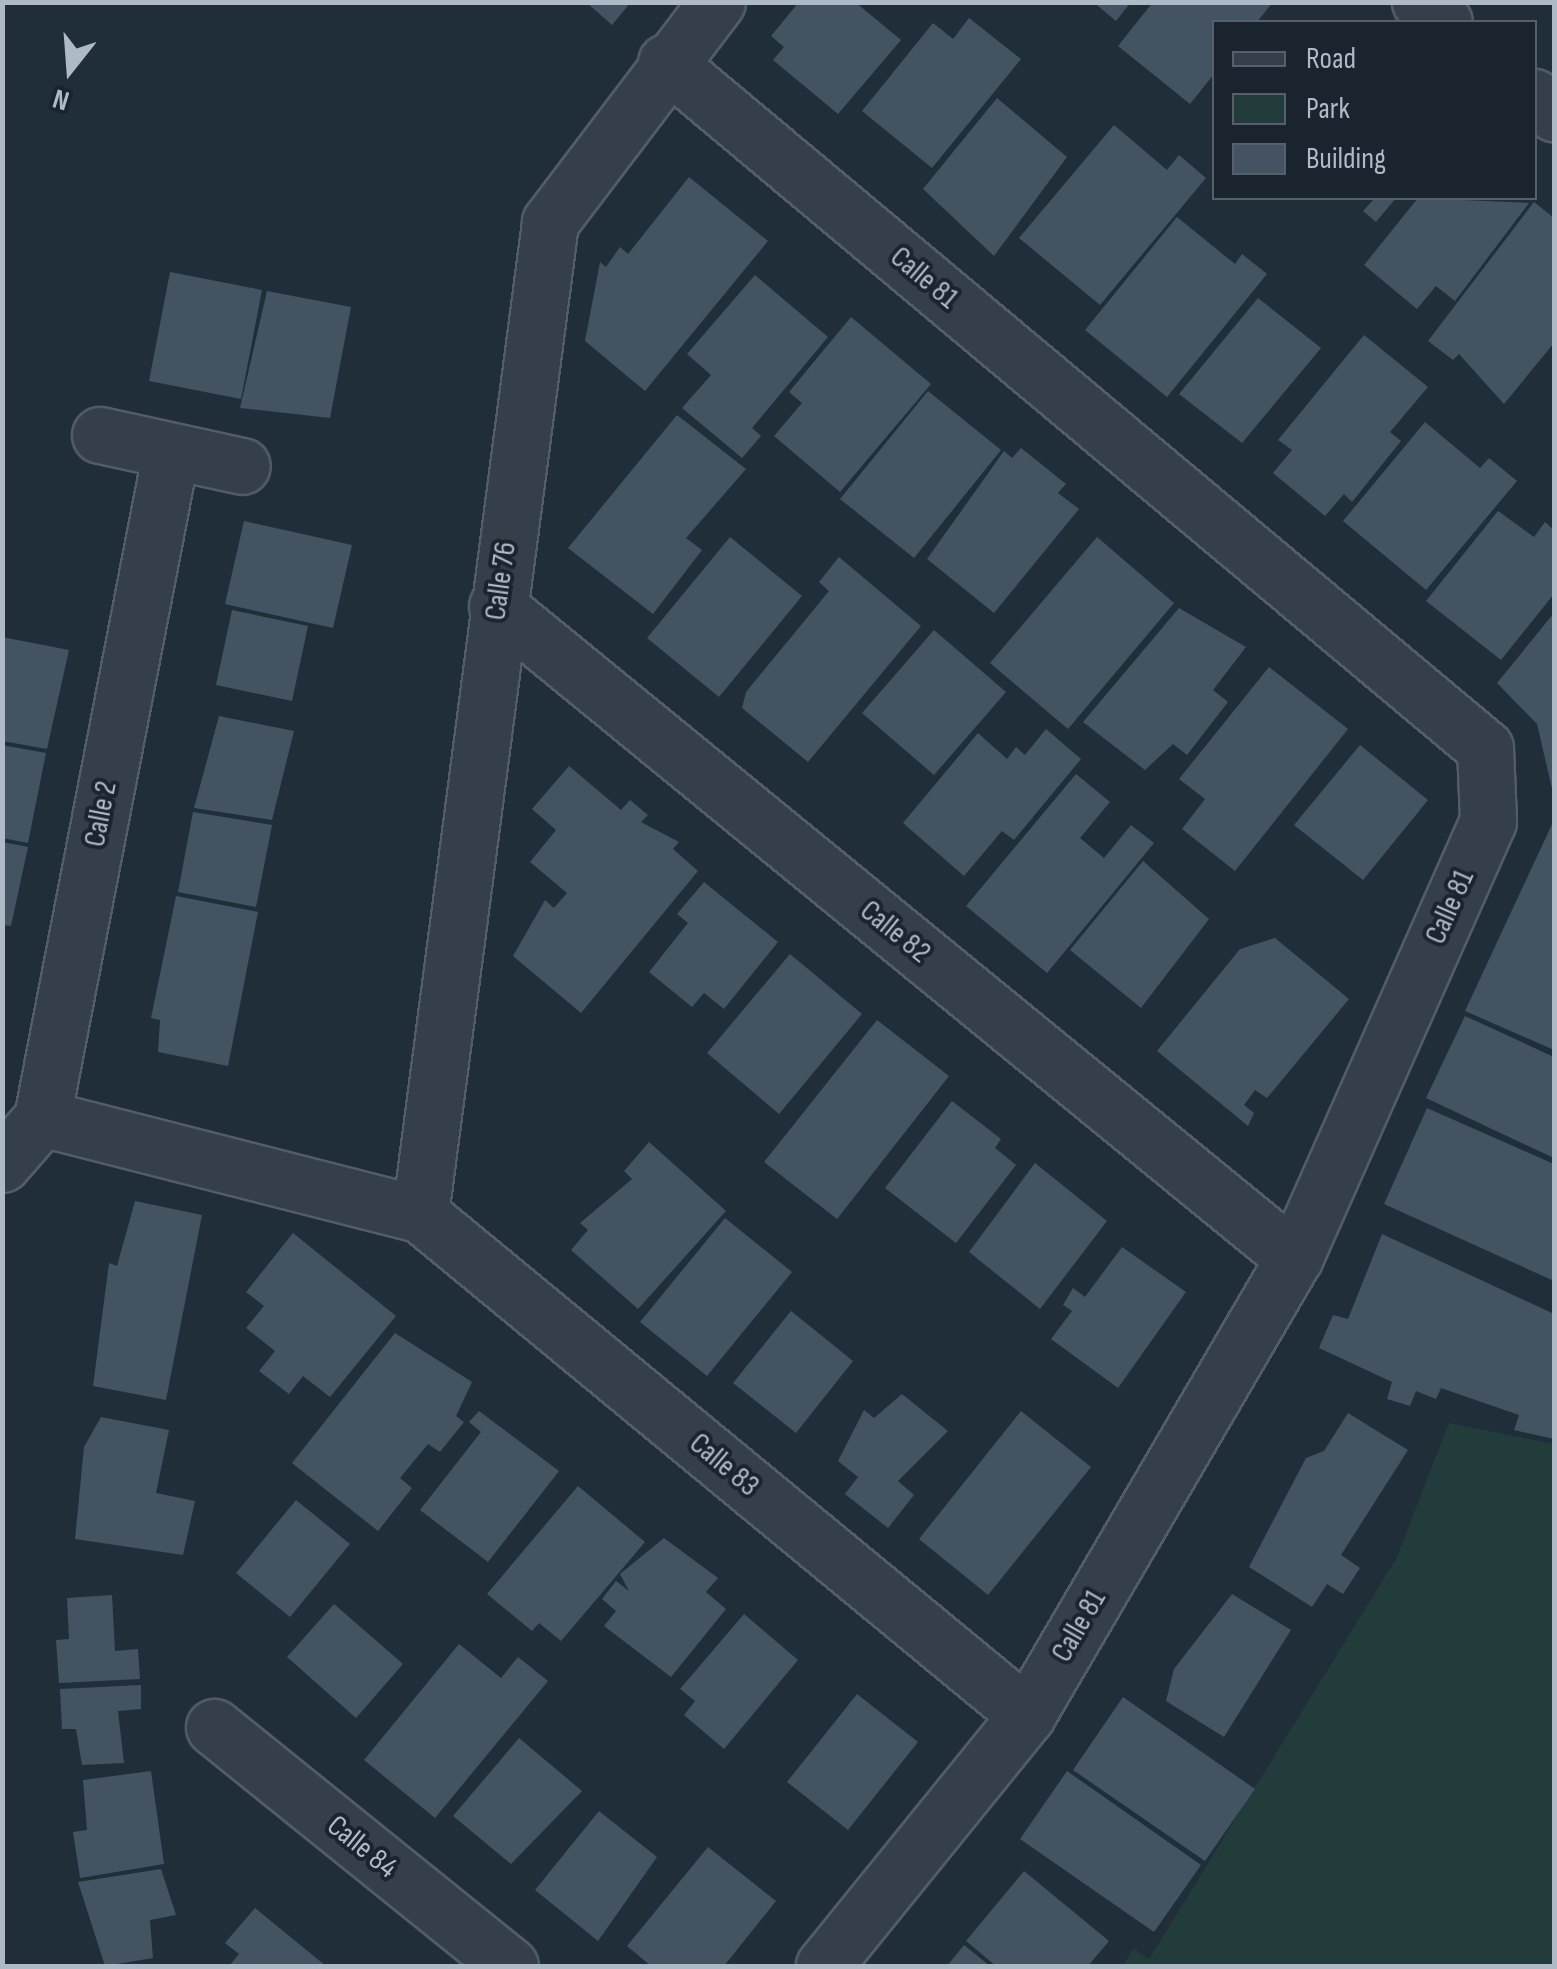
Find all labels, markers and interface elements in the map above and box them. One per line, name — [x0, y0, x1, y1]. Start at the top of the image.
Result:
north arrow — [20, 20, 120, 120]
legend — [1212, 20, 1537, 200]
text: Road — [1306, 41, 1356, 77]
text: N — [49, 81, 73, 117]
text: Park — [1306, 91, 1350, 127]
text: Building — [1306, 141, 1386, 177]
street label: Calle 81 — [883, 239, 965, 317]
street label: Calle 76 — [478, 540, 524, 622]
street label: Calle 2 — [77, 778, 125, 850]
street label: Calle 81 — [1418, 864, 1482, 950]
street label: Calle 82 — [853, 893, 937, 971]
street label: Calle 83 — [682, 1426, 766, 1504]
street label: Calle 81 — [1044, 1584, 1114, 1668]
street label: Calle 84 — [320, 1808, 404, 1886]

